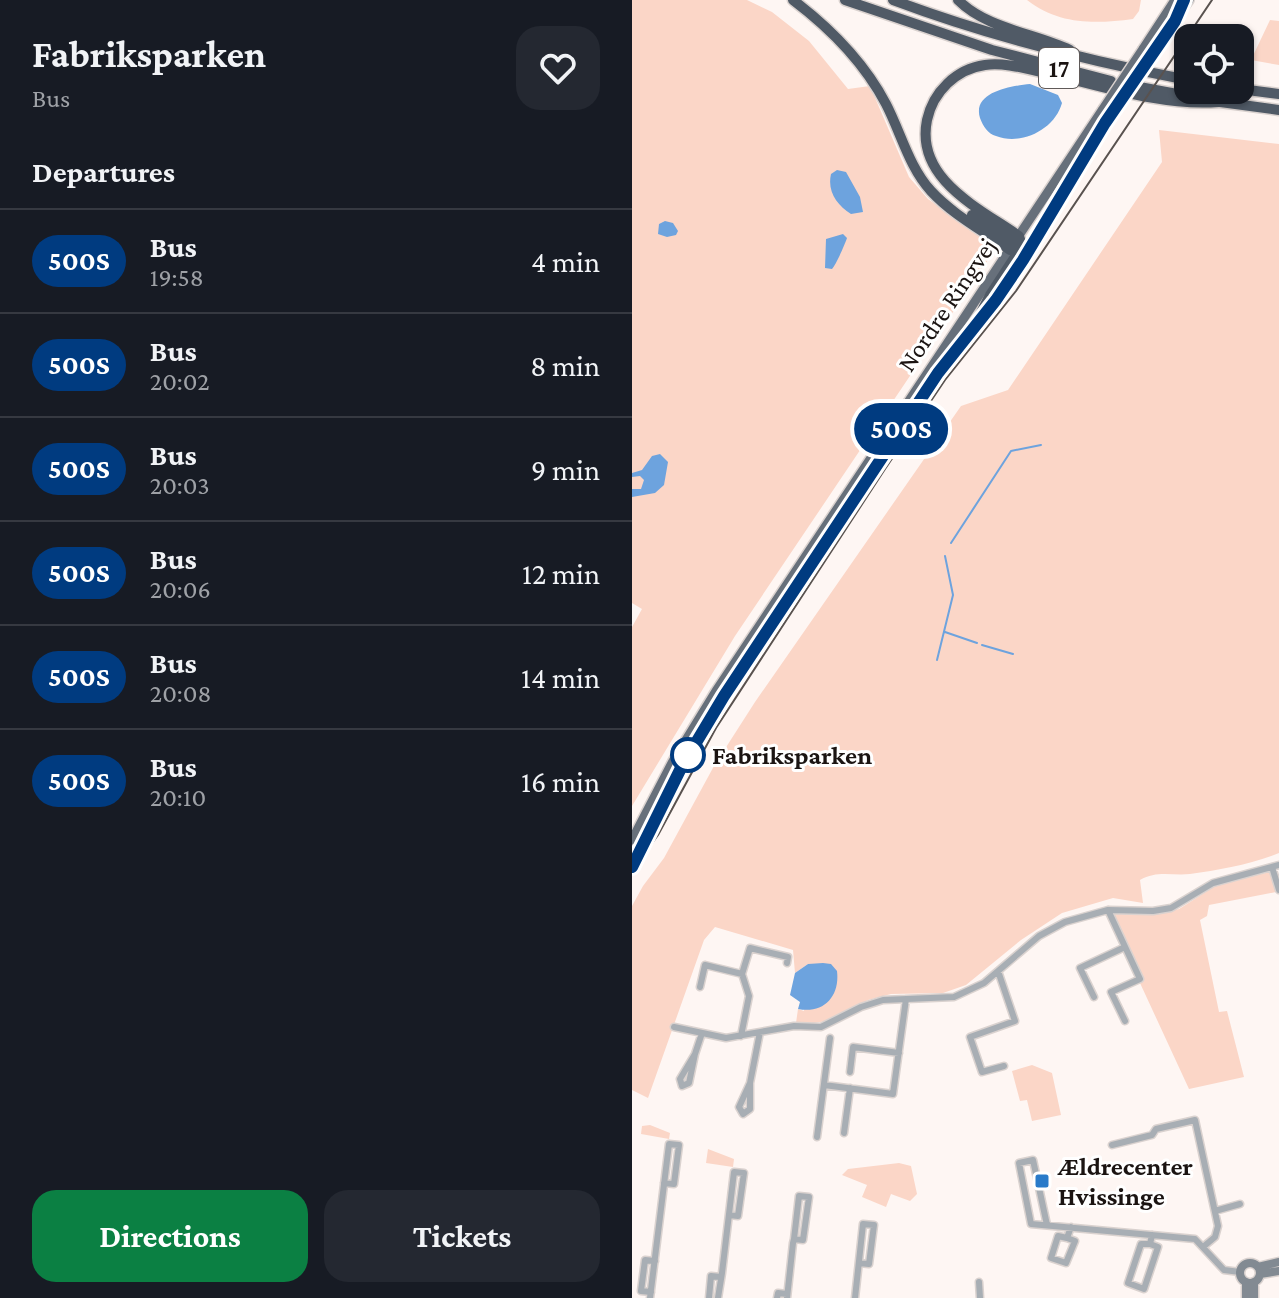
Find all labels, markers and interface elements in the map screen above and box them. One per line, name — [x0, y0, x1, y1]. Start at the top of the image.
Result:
map controls — [1174, 24, 1254, 104]
button: locate — [1174, 24, 1254, 104]
button: heart — [516, 26, 600, 110]
text: Fabriksparken — [32, 33, 266, 75]
road number: 17 — [1039, 48, 1079, 88]
text: Bus — [32, 84, 70, 113]
text: Departures — [32, 155, 175, 188]
text: Bus — [150, 230, 197, 263]
street label: Nordre Ringvej — [892, 233, 1002, 377]
text: 500S — [48, 245, 110, 276]
text: 4 min — [531, 245, 600, 278]
text: 19:58 — [150, 263, 204, 292]
text: Bus — [150, 334, 197, 367]
text: 500S — [48, 349, 110, 380]
text: 8 min — [530, 349, 600, 382]
text: 20:02 — [150, 367, 210, 396]
line badge: 500S — [845, 403, 957, 455]
text: 500S — [870, 413, 932, 444]
text: Bus — [150, 438, 197, 471]
text: 500S — [48, 453, 110, 484]
text: 9 min — [531, 453, 600, 486]
text: 20:03 — [150, 471, 210, 500]
text: Bus — [150, 542, 197, 575]
text: 500S — [48, 557, 110, 588]
text: 12 min — [522, 557, 600, 590]
text: 20:06 — [150, 575, 211, 604]
text: Bus — [150, 646, 197, 679]
text: 500S — [48, 661, 110, 692]
text: 14 min — [521, 661, 600, 694]
text: 20:08 — [150, 679, 211, 708]
marker: Fabriksparken — [671, 738, 705, 772]
place label: Fabriksparken — [712, 741, 872, 770]
text: Bus — [150, 750, 197, 783]
text: 500S — [48, 765, 110, 796]
text: 16 min — [521, 765, 600, 798]
text: 20:10 — [150, 783, 206, 812]
place label: Ældrecenter Hvissinge — [1057, 1152, 1193, 1211]
marker: Ældrecenter Hvissinge — [1033, 1172, 1051, 1190]
button: Directions — [32, 1190, 308, 1282]
button: Tickets — [324, 1190, 600, 1282]

